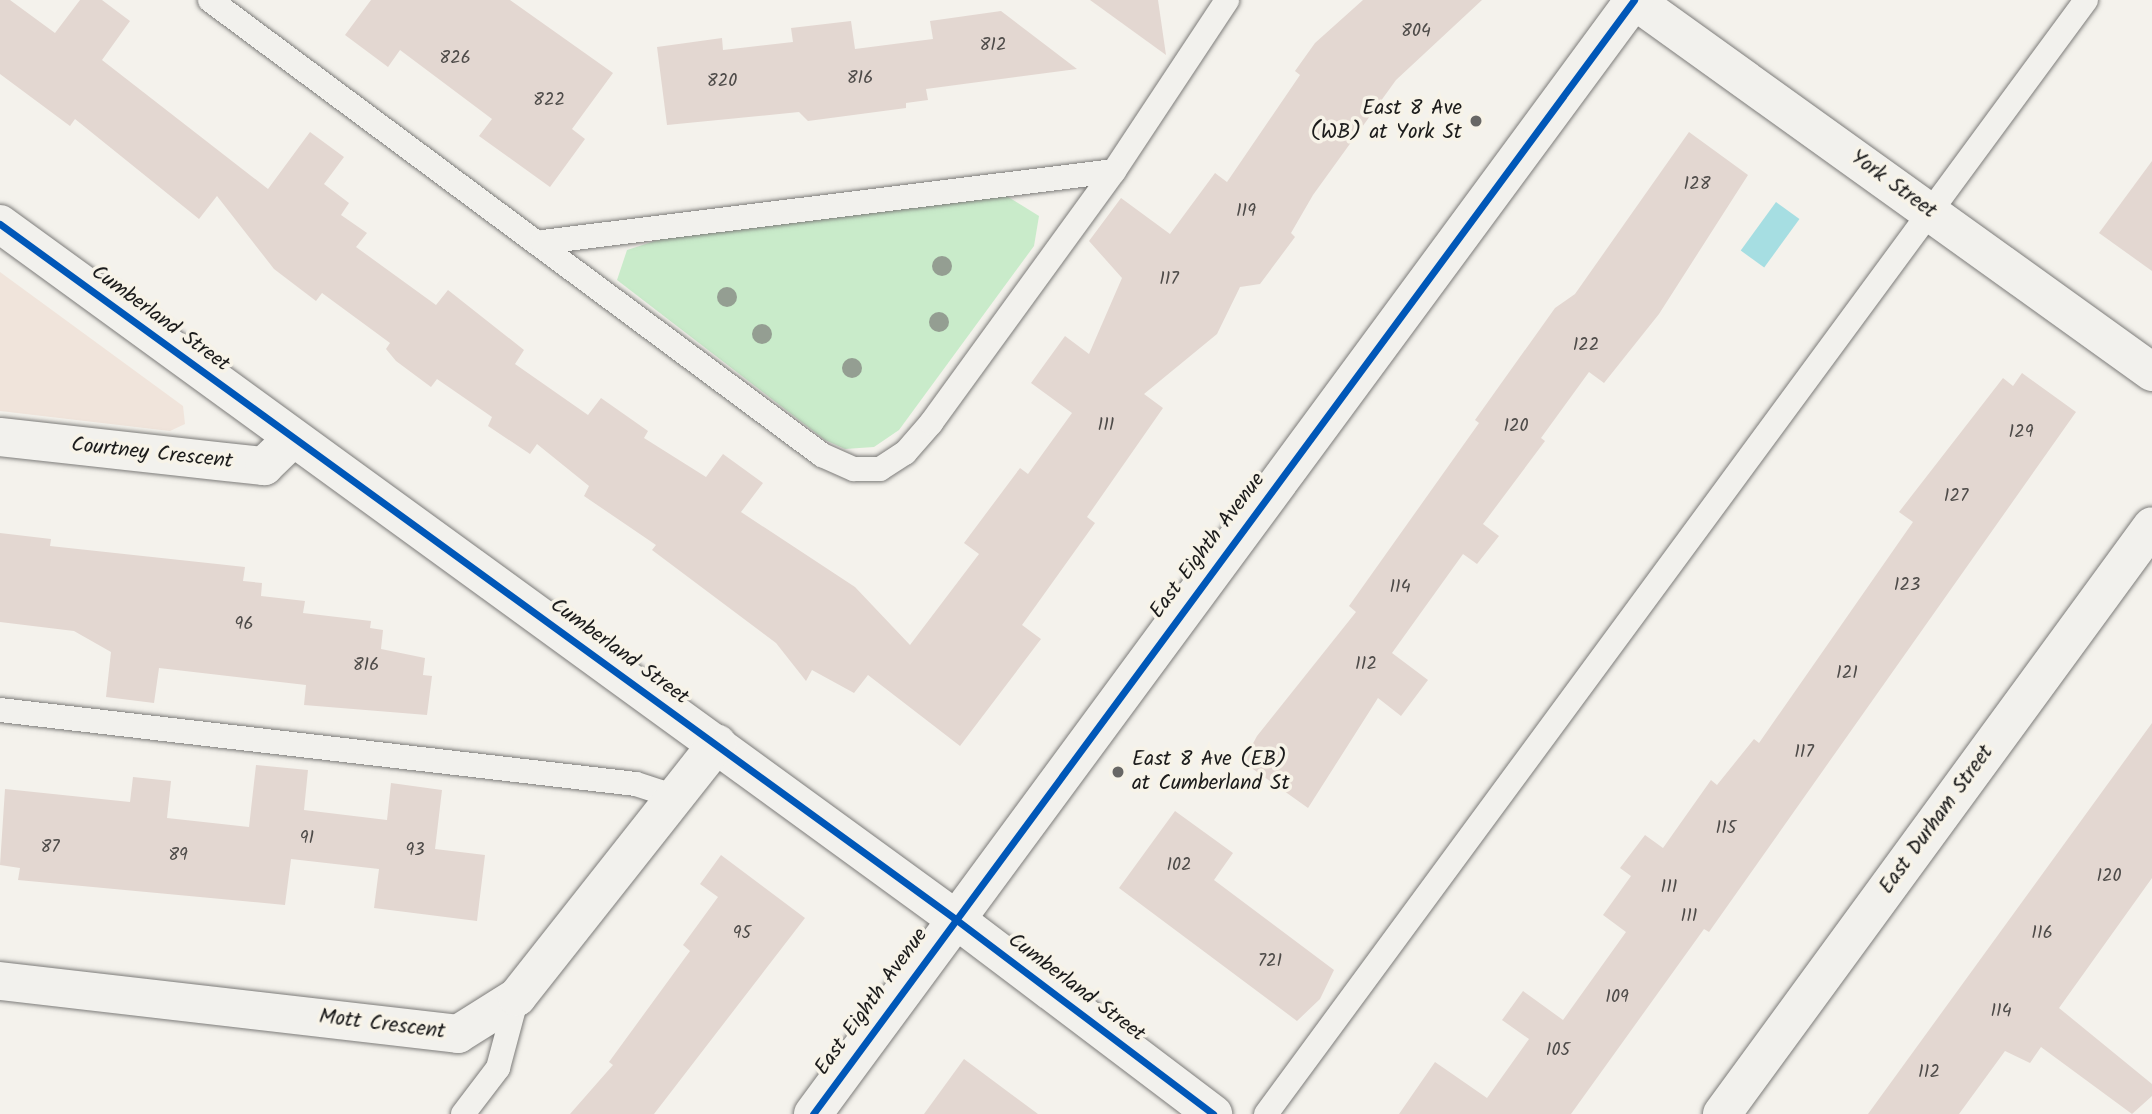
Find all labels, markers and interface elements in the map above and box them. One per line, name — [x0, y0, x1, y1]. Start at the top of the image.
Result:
house number: 804 — [1401, 21, 1431, 43]
house number: 812 — [980, 35, 1006, 57]
house number: 826 — [439, 48, 471, 70]
house number: 816 — [847, 68, 873, 90]
house number: 820 — [707, 71, 737, 93]
house number: 822 — [533, 90, 565, 112]
place label: East 8 Ave (WB) at York St — [1311, 96, 1462, 146]
marker: East 8 Ave (WB) at York St — [1468, 113, 1484, 129]
street label: York Street — [1845, 145, 1941, 225]
house number: 128 — [1684, 174, 1710, 196]
house number: 119 — [1236, 201, 1256, 223]
street label: Cumberland Street — [86, 260, 234, 378]
house number: 117 — [1159, 269, 1179, 291]
house number: 122 — [1573, 335, 1599, 357]
house number: 111 — [1098, 415, 1114, 437]
house number: 120 — [1503, 416, 1529, 438]
house number: 129 — [2009, 422, 2033, 444]
street label: Courtney Crescent — [70, 433, 234, 475]
street label: East Eighth Avenue — [1145, 468, 1271, 624]
house number: 127 — [1944, 486, 1968, 508]
house number: 123 — [1894, 575, 1920, 597]
house number: 114 — [1389, 577, 1411, 599]
street label: Cumberland Street — [545, 593, 693, 711]
house number: 96 — [235, 614, 253, 636]
house number: 112 — [1355, 654, 1377, 676]
house number: 816 — [353, 655, 379, 677]
house number: 121 — [1836, 663, 1858, 685]
street label: East Durham Street — [1875, 741, 1999, 899]
house number: 117 — [1794, 742, 1814, 764]
place label: East 8 Ave (EB) at Cumberland St — [1132, 747, 1290, 797]
marker: East 8 Ave (EB) at Cumberland St — [1110, 764, 1126, 780]
house number: 115 — [1716, 818, 1736, 840]
house number: 91 — [300, 828, 314, 850]
house number: 87 — [40, 837, 60, 859]
house number: 93 — [405, 840, 425, 862]
house number: 89 — [168, 845, 188, 867]
house number: 102 — [1166, 855, 1192, 877]
house number: 120 — [2096, 866, 2122, 888]
house number: 111 — [1661, 877, 1677, 899]
house number: 111 — [1681, 906, 1697, 928]
house number: 95 — [733, 923, 751, 945]
street label: East Eighth Avenue — [810, 923, 934, 1081]
house number: 116 — [2031, 923, 2053, 945]
street label: Cumberland Street — [1002, 928, 1150, 1048]
house number: 721 — [1258, 951, 1282, 973]
house number: 109 — [1605, 987, 1629, 1009]
house number: 114 — [1990, 1001, 2012, 1023]
street label: Mott Crescent — [318, 1005, 446, 1045]
house number: 105 — [1546, 1040, 1570, 1062]
house number: 112 — [1918, 1062, 1940, 1084]

